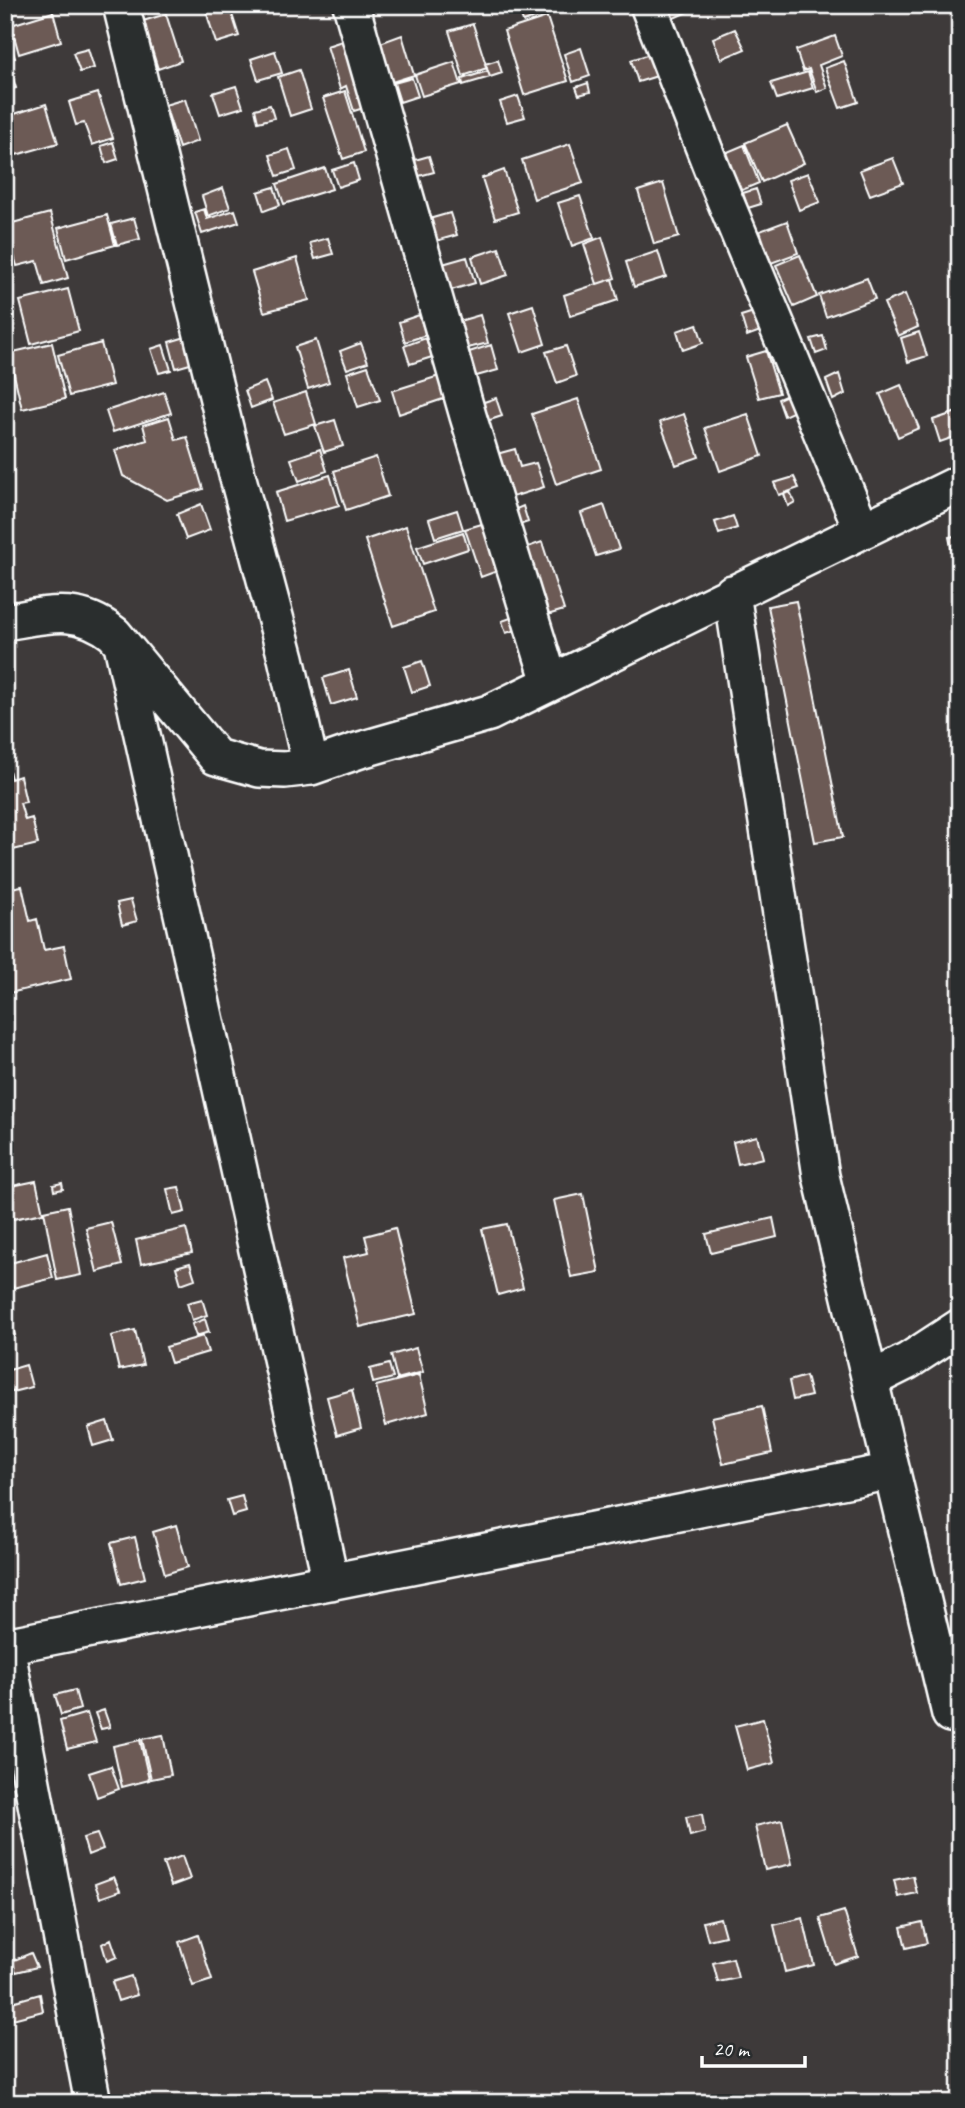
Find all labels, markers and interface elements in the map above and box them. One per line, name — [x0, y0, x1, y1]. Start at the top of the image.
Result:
scale bar — [702, 2024, 806, 2068]
text: 20 m — [713, 2036, 751, 2062]

